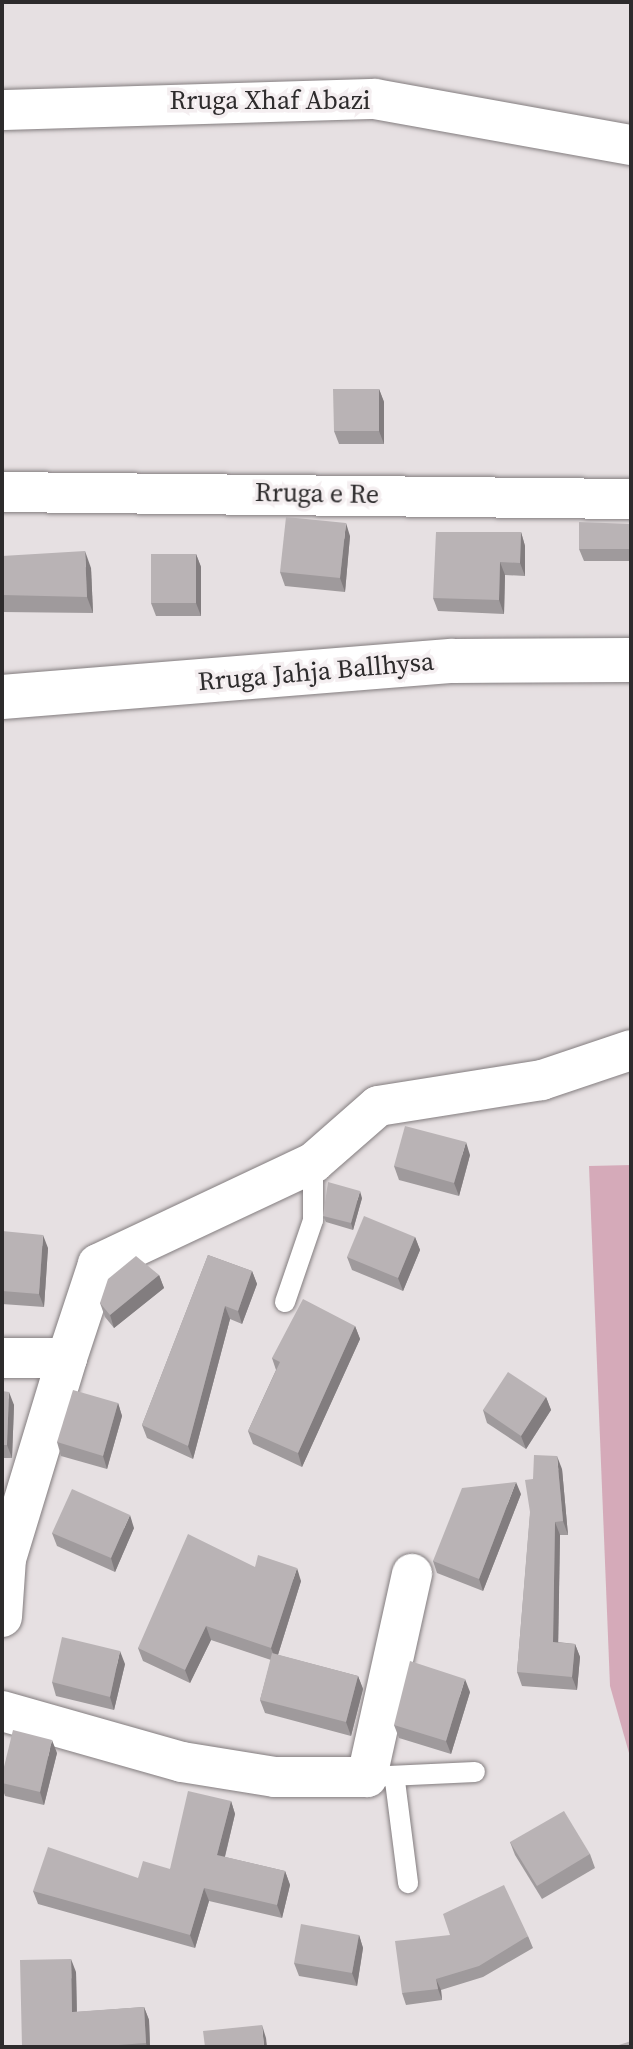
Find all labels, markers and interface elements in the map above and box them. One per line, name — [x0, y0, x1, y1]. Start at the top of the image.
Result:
street label: Rruga Xhaf Abazi — [169, 85, 371, 117]
street label: Rruga e Re — [255, 477, 379, 511]
street label: Rruga Jahja Ballhysa — [197, 646, 435, 698]

